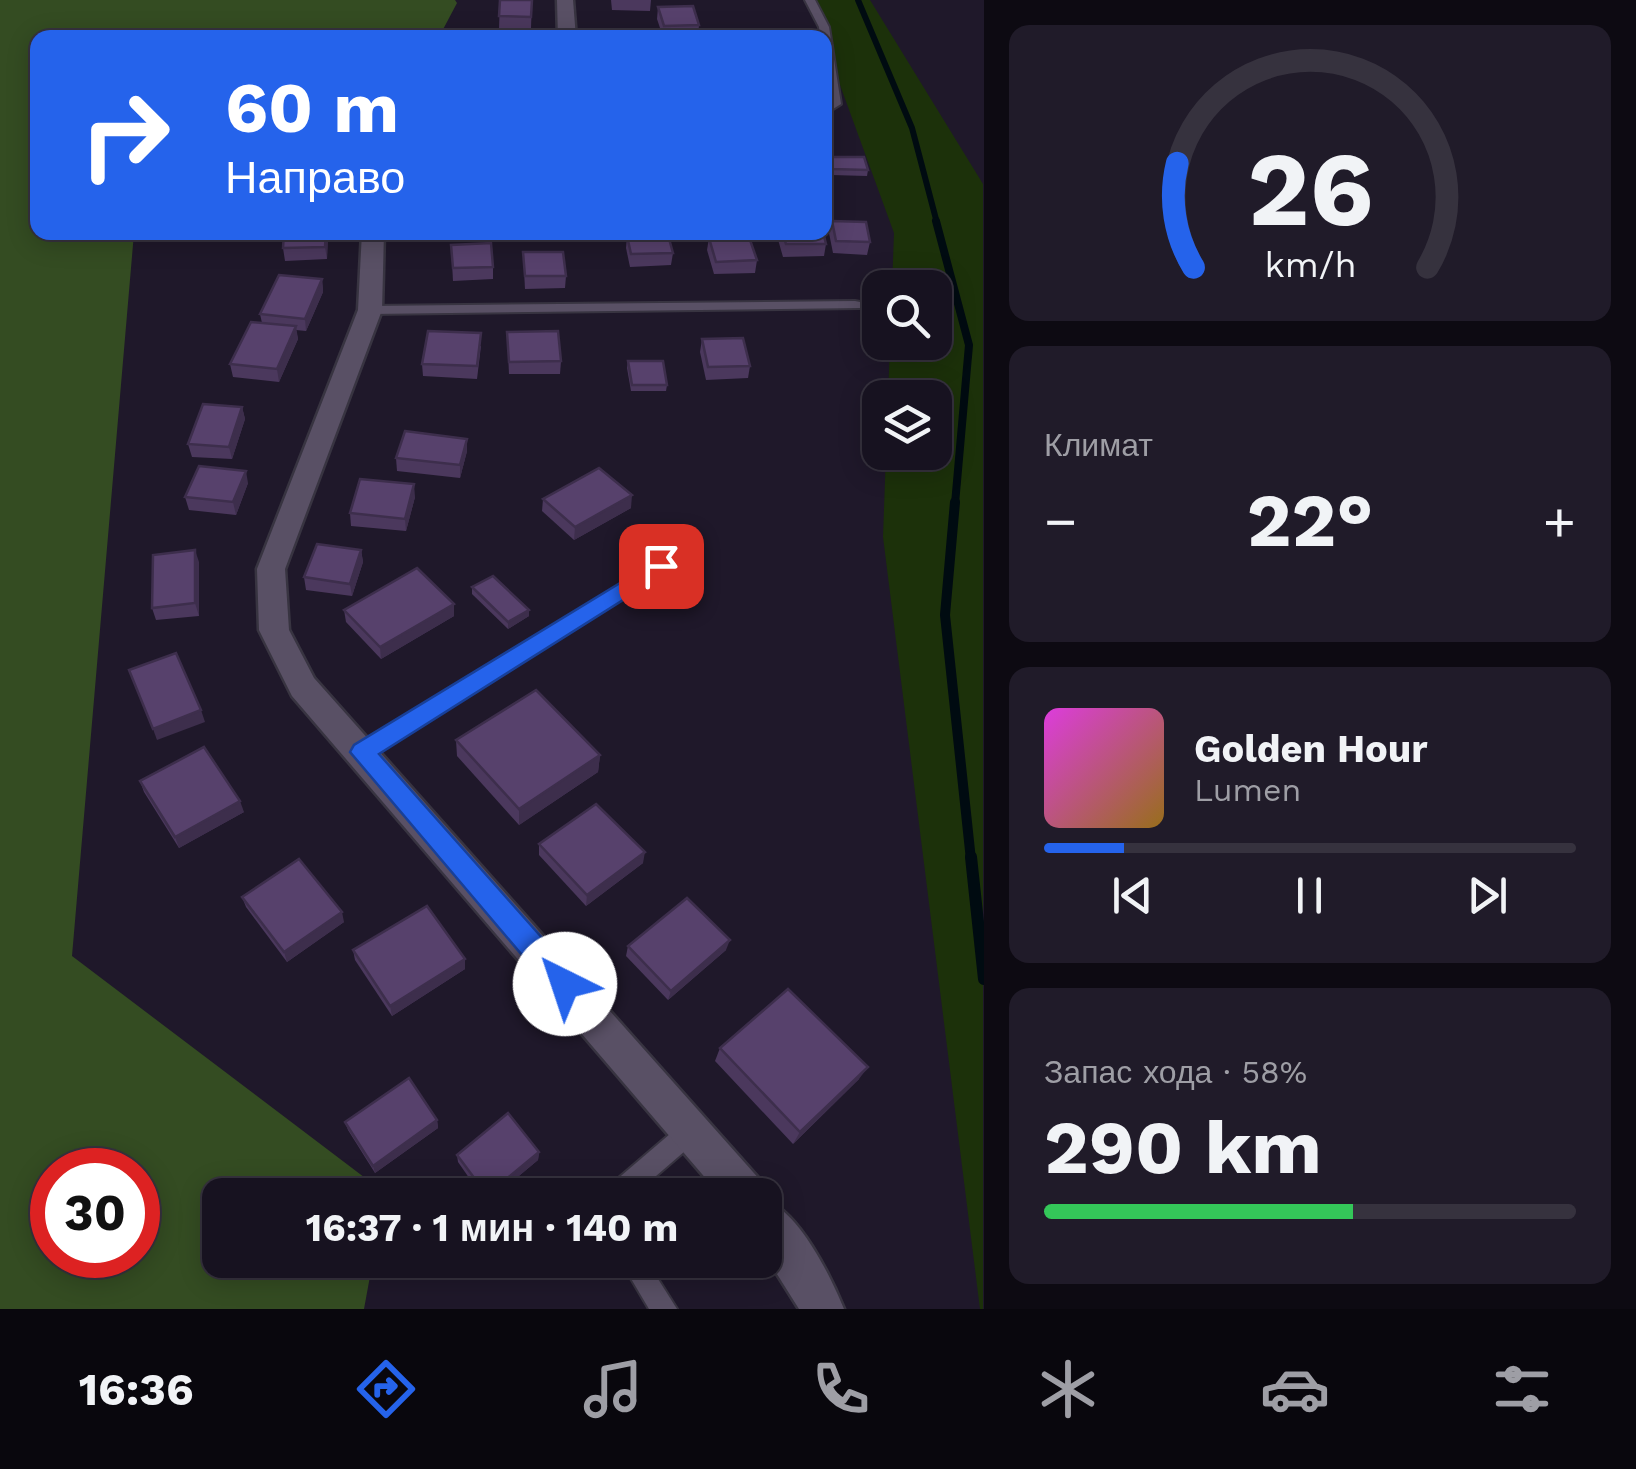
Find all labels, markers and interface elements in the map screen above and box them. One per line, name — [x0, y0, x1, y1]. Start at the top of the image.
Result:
text: 60 m — [225, 67, 399, 149]
icon: right — [60, 70, 190, 200]
text: 26 — [1247, 128, 1373, 250]
text: Направо — [225, 151, 405, 204]
text: km/h — [1264, 244, 1356, 286]
map controls — [862, 270, 952, 470]
button: search — [862, 270, 952, 360]
button: layers — [862, 380, 952, 470]
text: Климат — [1044, 426, 1153, 464]
text: 22° — [1247, 476, 1373, 564]
text: − — [1044, 489, 1077, 553]
text: + — [1543, 489, 1576, 553]
pin — [619, 524, 704, 609]
icon: arrive — [634, 539, 689, 594]
text: Golden Hour — [1194, 727, 1428, 771]
text: Lumen — [1194, 771, 1301, 809]
icon: previous — [1105, 868, 1160, 923]
icon: pause — [1282, 868, 1337, 923]
icon: next — [1460, 868, 1515, 923]
position arrow — [513, 932, 617, 1036]
text: Запас хода · 58% — [1044, 1053, 1307, 1091]
text: 290 km — [1044, 1103, 1322, 1191]
speed limit sign: 30 — [30, 1148, 160, 1278]
text: 16:37 · 1 мин · 140 m — [306, 1206, 678, 1250]
icon: directions — [351, 1354, 421, 1424]
icon: music — [578, 1354, 648, 1424]
icon: phone — [806, 1354, 876, 1424]
icon: climate — [1033, 1354, 1103, 1424]
icon: car — [1260, 1354, 1330, 1424]
icon: filters — [1487, 1354, 1557, 1424]
text: 16:36 — [79, 1363, 194, 1416]

